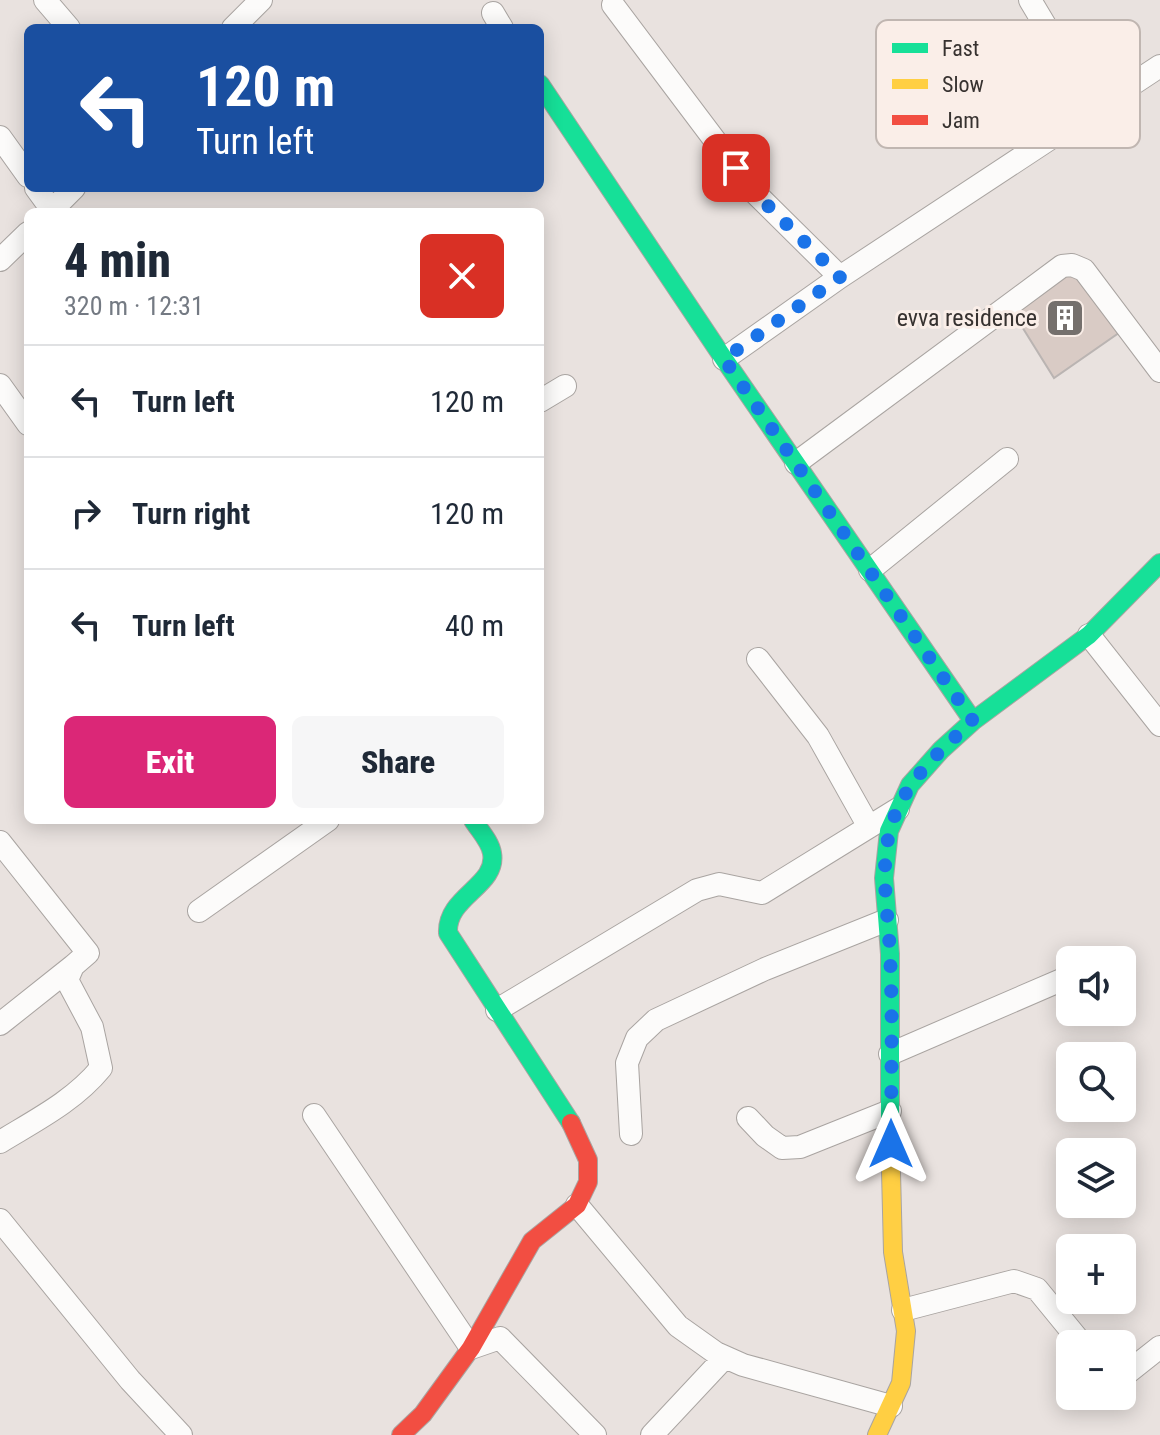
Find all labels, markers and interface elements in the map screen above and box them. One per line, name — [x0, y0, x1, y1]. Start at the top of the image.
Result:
legend — [876, 20, 1140, 148]
text: Fast — [942, 36, 979, 61]
text: 120 m — [196, 54, 335, 120]
icon: left — [64, 56, 168, 160]
text: Slow — [942, 72, 984, 97]
text: Jam — [942, 108, 980, 133]
text: Turn left — [196, 121, 314, 163]
pin — [702, 134, 770, 202]
icon: arrive — [714, 146, 758, 190]
text: 4 min — [64, 232, 171, 289]
button: close — [420, 234, 504, 318]
text: 320 m · 12:31 — [64, 291, 204, 321]
building icon: evva residence — [1044, 297, 1086, 339]
place label: evva residence — [897, 304, 1037, 332]
icon: left — [64, 379, 108, 423]
text: Turn left — [132, 384, 235, 419]
text: 120 m — [430, 384, 504, 419]
icon: right — [64, 491, 108, 535]
text: Turn right — [132, 496, 250, 531]
text: 120 m — [430, 496, 504, 531]
icon: left — [64, 603, 108, 647]
text: Turn left — [132, 608, 235, 643]
text: 40 m — [445, 608, 504, 643]
button: Exit — [64, 716, 276, 808]
button: Share — [292, 716, 504, 808]
map controls — [1056, 946, 1136, 1410]
button: sound — [1056, 946, 1136, 1026]
button: search — [1056, 1042, 1136, 1122]
position arrow — [849, 1102, 933, 1186]
button: layers — [1056, 1138, 1136, 1218]
button: + — [1056, 1234, 1136, 1314]
button: − — [1056, 1330, 1136, 1410]

